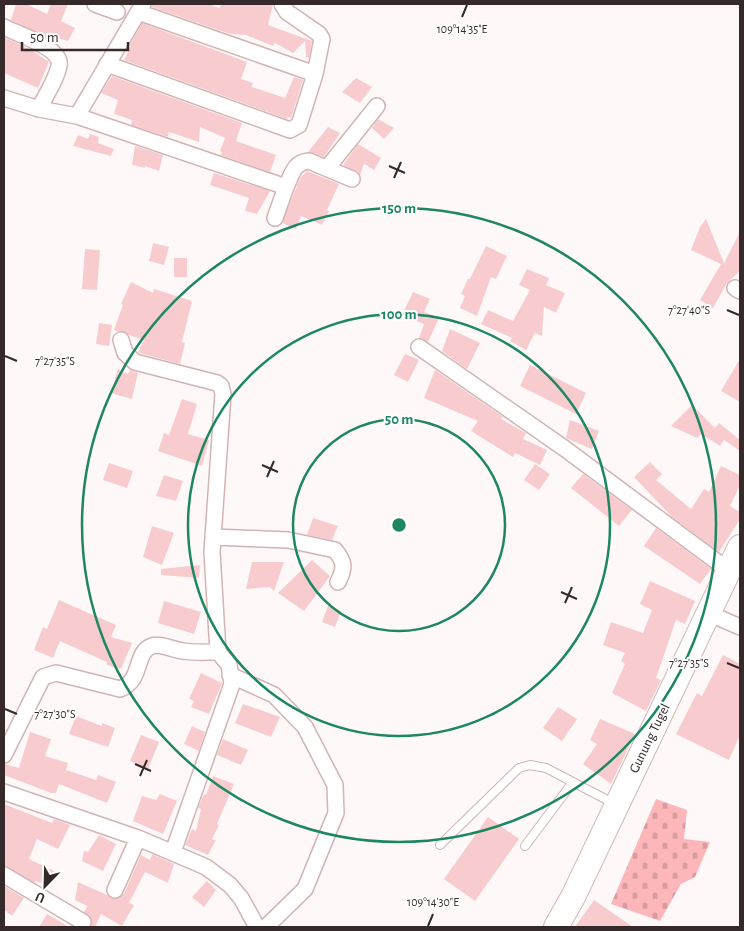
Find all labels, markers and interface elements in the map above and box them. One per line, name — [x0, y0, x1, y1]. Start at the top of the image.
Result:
scale bar — [22, 20, 129, 52]
text: 109°14'35"E — [437, 23, 488, 35]
text: 50 m — [30, 30, 59, 45]
text: 150 m — [382, 201, 416, 216]
text: 7°27'40"S — [668, 304, 710, 316]
text: 100 m — [381, 307, 417, 322]
text: 7°27'35"S — [35, 355, 75, 367]
text: 50 m — [385, 412, 413, 427]
centre of rings — [390, 516, 408, 534]
text: 7°27'35"S — [669, 657, 709, 669]
street label: Gunung Tugel — [627, 701, 673, 775]
text: 7°27'30"S — [34, 708, 76, 720]
north arrow — [20, 861, 70, 911]
text: U — [33, 889, 47, 905]
text: 109°14'30"E — [407, 896, 459, 908]

